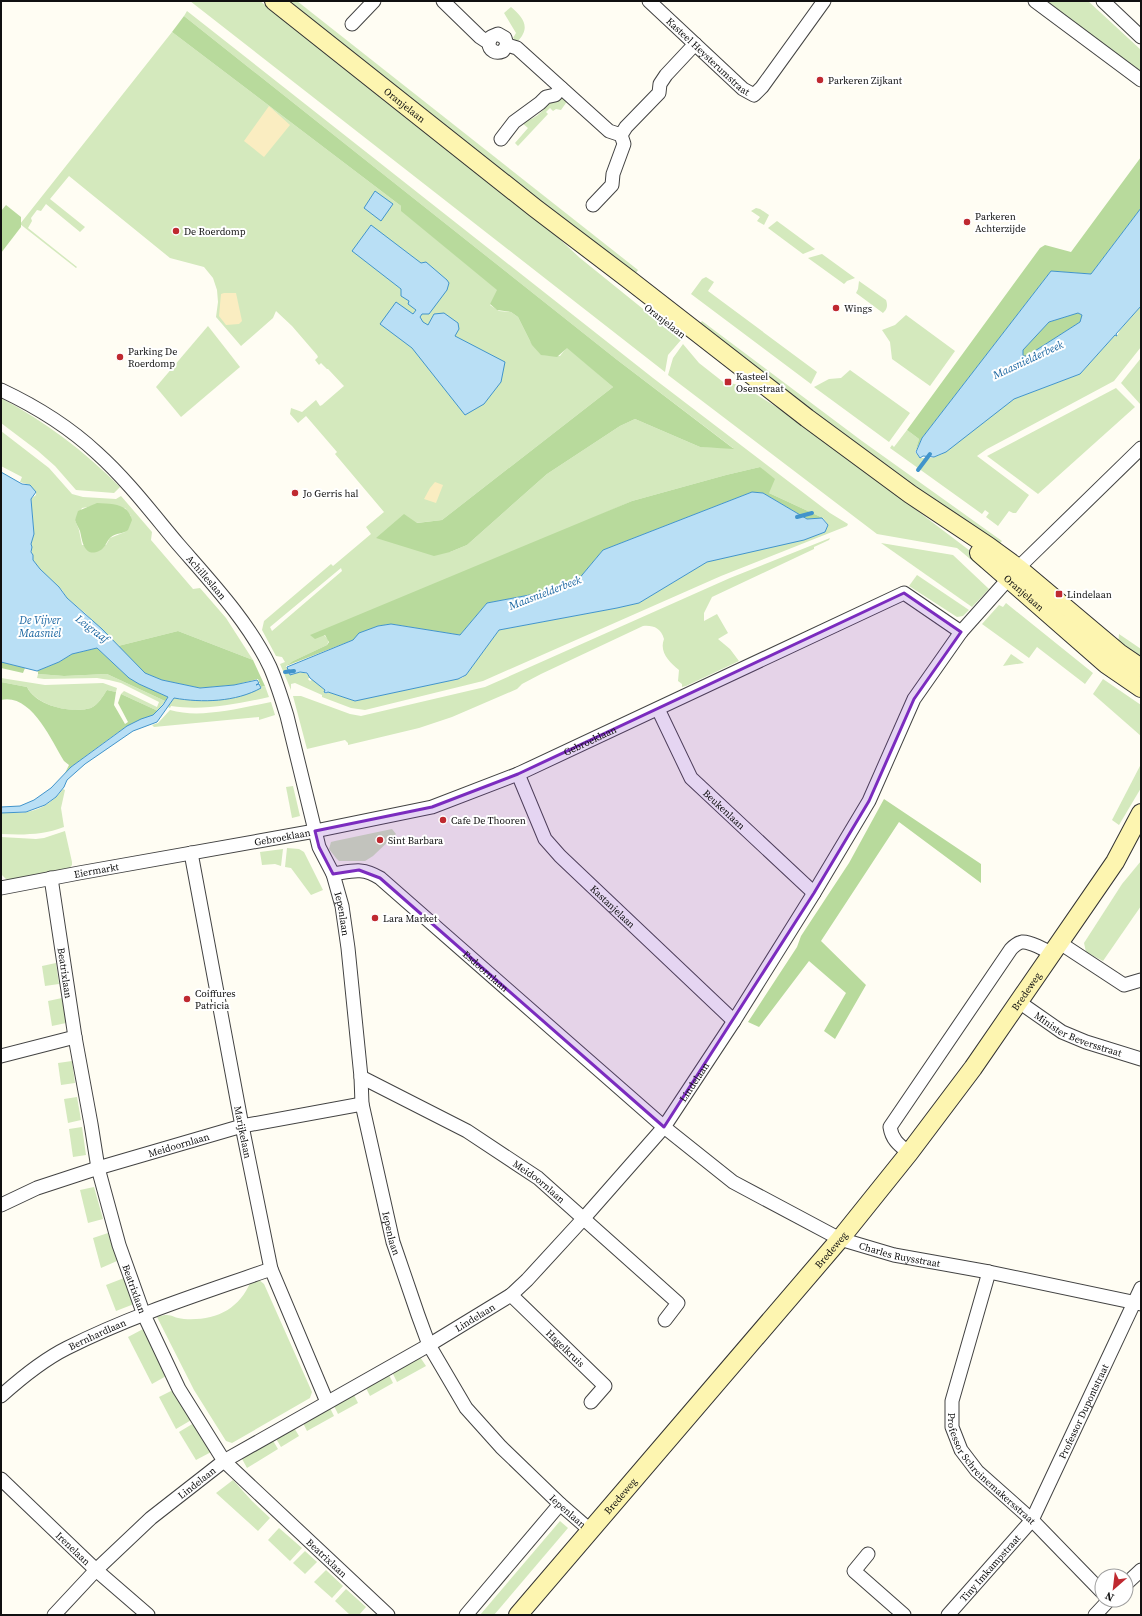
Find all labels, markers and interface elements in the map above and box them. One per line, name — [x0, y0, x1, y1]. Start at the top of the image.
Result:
street label: Kasteel Heysterumstraat — [664, 14, 753, 98]
place label: Parkeren Zijkant — [828, 74, 903, 87]
marker: Parkeren Zijkant — [815, 75, 825, 85]
street label: Oranjelaan — [382, 84, 428, 125]
place label: Parkeren Achterzijde — [975, 210, 1026, 235]
marker: Parkeren Achterzijde — [962, 217, 972, 227]
place label: De Roerdomp — [184, 225, 246, 238]
marker: De Roerdomp — [171, 226, 181, 236]
street label: Oranjelaan — [642, 301, 688, 341]
place label: Wings — [844, 302, 872, 315]
marker: Wings — [831, 303, 841, 313]
water label: Maasnielderbeek — [989, 337, 1066, 383]
place label: Parking De Roerdomp — [128, 345, 177, 370]
marker: Parking De Roerdomp — [115, 352, 125, 362]
place label: Kasteel Osenstraat — [736, 370, 784, 395]
marker: Kasteel Osenstraat — [723, 377, 733, 387]
place label: Jo Gerris hal — [302, 487, 358, 500]
marker: Jo Gerris hal — [290, 488, 300, 498]
street label: Achilleslaan — [184, 552, 229, 602]
street label: Oranjelaan — [1001, 571, 1047, 614]
water label: Maasnielderbeek — [506, 572, 584, 614]
place label: Lindelaan — [1067, 588, 1112, 601]
marker: Lindelaan — [1054, 589, 1064, 599]
water label: Leigraaf — [72, 611, 114, 648]
water label: De Vijver Maasniel — [18, 613, 62, 641]
street label: Gebroeklaan — [561, 722, 618, 758]
street label: Beukenlaan — [701, 786, 748, 832]
place label: Cafe De Thooren — [451, 814, 526, 827]
marker: Cafe De Thooren — [438, 815, 448, 825]
street label: Gebroeklaan — [253, 825, 311, 848]
place label: Sint Barbara — [388, 834, 444, 847]
marker: Sint Barbara — [375, 835, 385, 845]
street label: Eiermarkt — [73, 859, 120, 880]
street label: Kastanjelaan — [588, 882, 638, 931]
street label: Iepenlaan — [332, 890, 353, 937]
place label: Lara Market — [383, 912, 438, 925]
marker: Lara Market — [370, 913, 380, 923]
street label: Beatrixlaan — [55, 947, 76, 999]
street label: Esdoornlaan — [460, 947, 511, 994]
street label: Bredeweg — [1008, 969, 1044, 1013]
place label: Coiffures Patricia — [195, 987, 236, 1012]
marker: Coiffures Patricia — [182, 994, 192, 1004]
street label: Minister Beversstraat — [1032, 1008, 1124, 1059]
street label: Lindelaan — [676, 1059, 712, 1104]
street label: Marijkelaan — [232, 1105, 255, 1160]
street label: Meidoornlaan — [147, 1129, 211, 1160]
street label: Meidoornlaan — [511, 1157, 568, 1206]
street label: Iepenlaan — [380, 1210, 404, 1257]
street label: Bredeweg — [812, 1229, 850, 1271]
street label: Charles Ruysstraat — [858, 1239, 942, 1270]
street label: Beatrixlaan — [120, 1262, 149, 1315]
street label: Lindelaan — [452, 1300, 497, 1334]
street label: Bernhardlaan — [66, 1316, 128, 1353]
street label: Hagelkruis — [544, 1326, 588, 1369]
street label: Professor Dupontstraat — [1055, 1361, 1111, 1461]
street label: Professor Schreinemakersstraat — [946, 1413, 1039, 1527]
street label: Lindelaan — [175, 1464, 218, 1501]
street label: Bredeweg — [601, 1475, 639, 1517]
street label: Iepenlaan — [547, 1491, 589, 1531]
street label: Irenelaan — [53, 1529, 93, 1568]
street label: Tiny Imkampstraat — [957, 1531, 1023, 1604]
street label: Beatrixlaan — [304, 1535, 350, 1580]
north arrow — [1094, 1568, 1134, 1608]
text: N — [1102, 1588, 1117, 1605]

